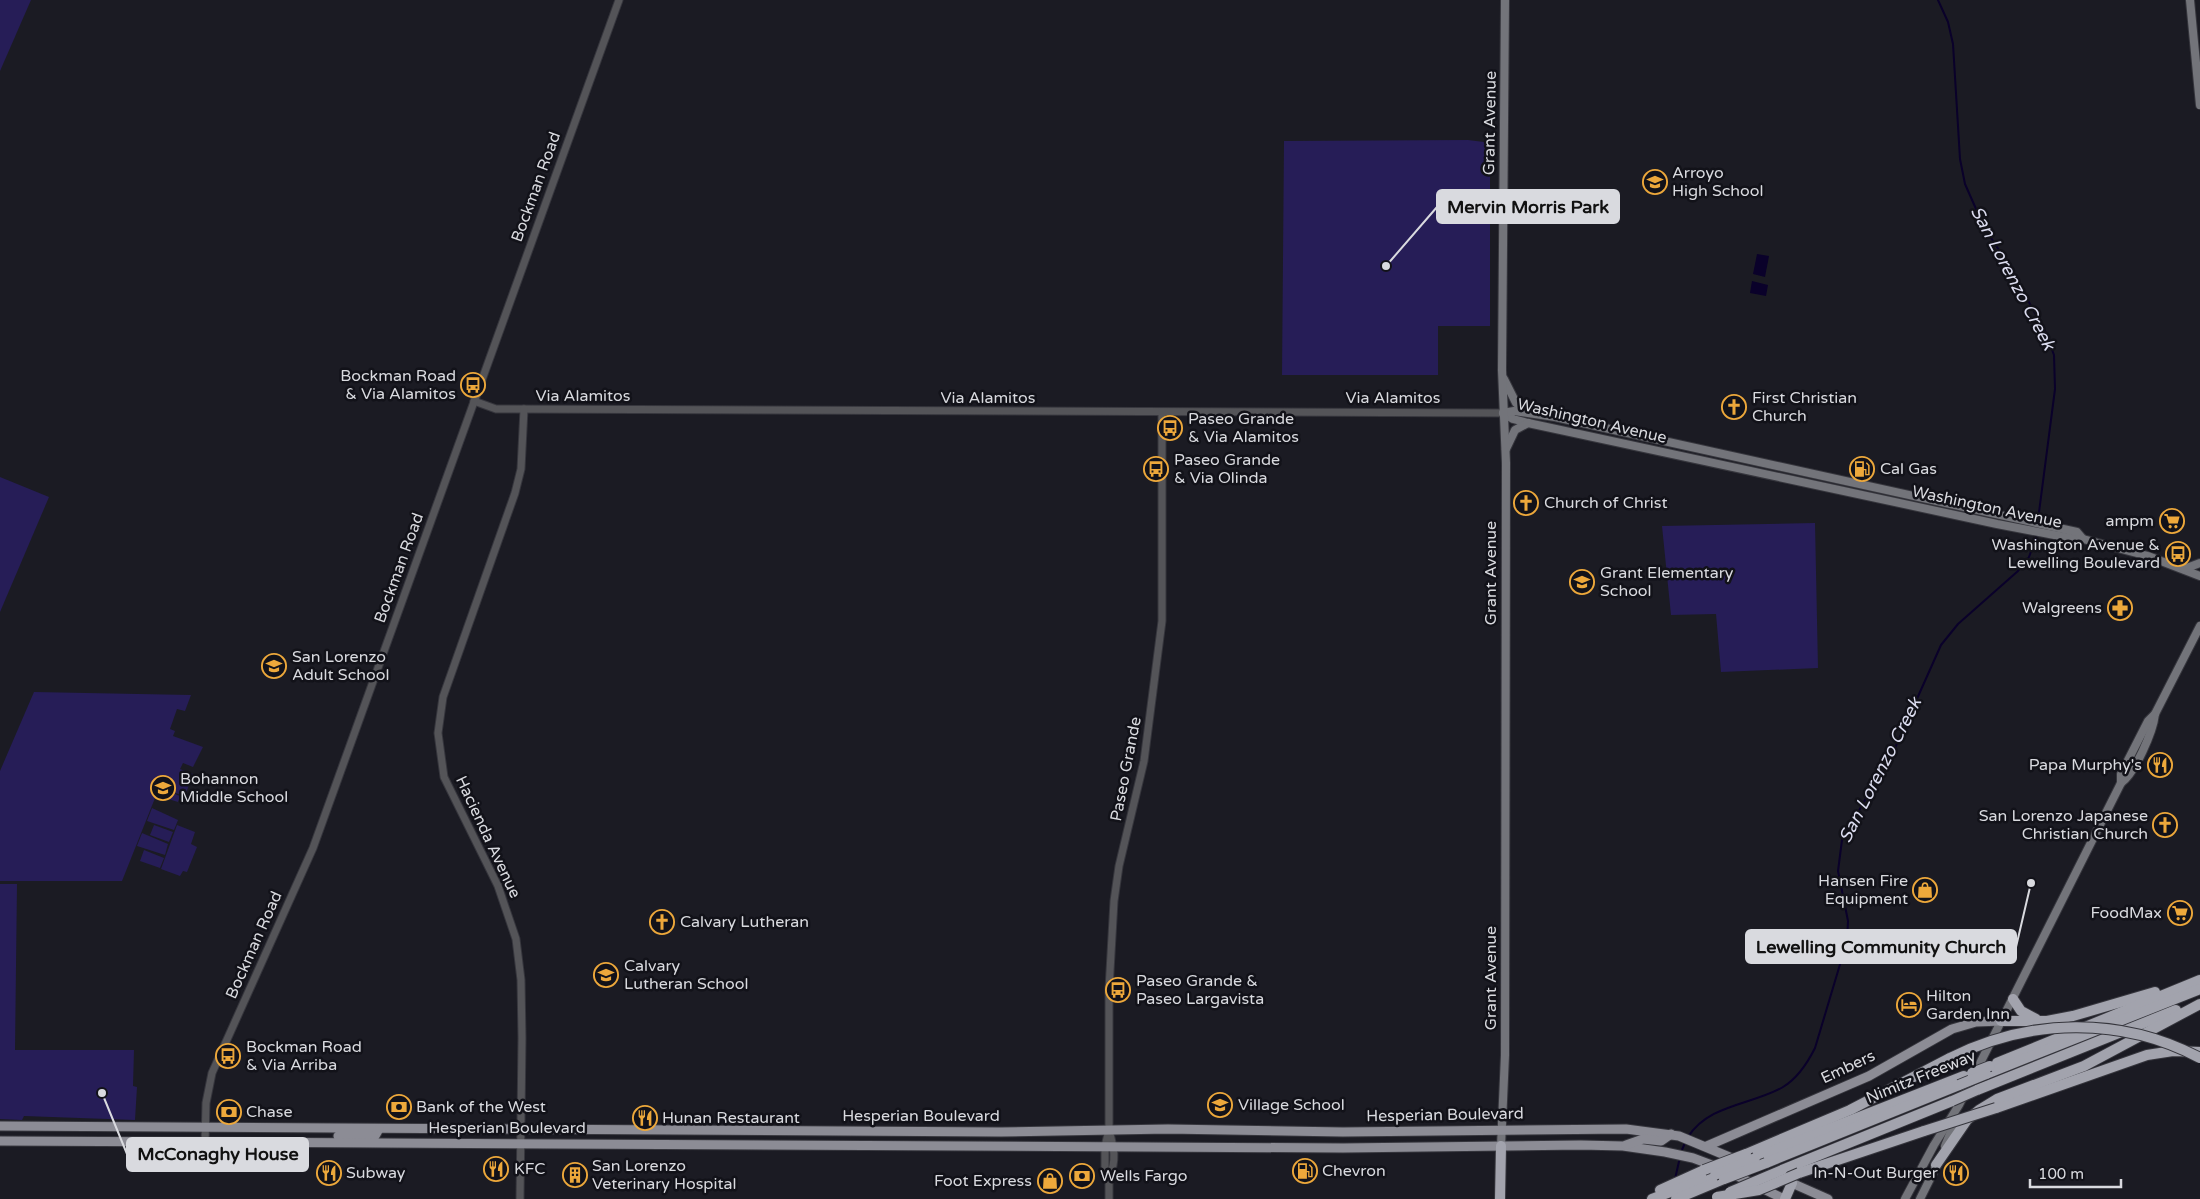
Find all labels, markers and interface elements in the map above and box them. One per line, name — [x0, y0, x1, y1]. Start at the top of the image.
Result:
street label: Grant Avenue — [1479, 71, 1501, 175]
street label: Bockman Road — [507, 129, 565, 245]
place label: Arroyo High School — [1672, 163, 1763, 201]
school or university icon: Arroyo High School — [1642, 169, 1668, 195]
callout: Mervin Morris Park — [1437, 190, 1619, 223]
text: Mervin Morris Park — [1447, 196, 1609, 218]
water label: San Lorenzo Creek — [1966, 202, 2061, 355]
place label: Bockman Road & Via Alamitos — [340, 366, 456, 404]
bus stop icon: Bockman Road & Via Alamitos — [460, 372, 486, 398]
street label: Via Alamitos — [536, 386, 630, 406]
street label: Via Alamitos — [941, 388, 1035, 408]
street label: Via Alamitos — [1346, 388, 1440, 408]
place label: First Christian Church — [1752, 388, 1857, 426]
street label: Washington Avenue — [1515, 394, 1669, 448]
church icon: First Christian Church — [1721, 394, 1747, 420]
place label: Paseo Grande & Via Alamitos — [1188, 409, 1299, 447]
bus stop icon: Paseo Grande & Via Alamitos — [1157, 415, 1183, 441]
place label: Paseo Grande & Via Olinda — [1174, 450, 1280, 488]
bus stop icon: Paseo Grande & Via Olinda — [1143, 456, 1169, 482]
fuel station icon: Cal Gas — [1849, 456, 1875, 482]
place label: Cal Gas — [1880, 459, 1937, 479]
street label: Washington Avenue — [1910, 481, 2064, 533]
church icon: Church of Christ — [1513, 490, 1539, 516]
place label: Church of Christ — [1544, 493, 1668, 513]
supermarket icon: ampm — [2159, 508, 2185, 534]
street label: Bockman Road — [370, 510, 428, 626]
place label: ampm — [2106, 511, 2154, 531]
street label: Grant Avenue — [1481, 521, 1501, 625]
place label: Washington Avenue & Lewelling Boulevard — [1991, 535, 2160, 573]
bus stop icon: Washington Avenue & Lewelling Boulevard — [2165, 541, 2191, 567]
place label: Grant Elementary School — [1600, 563, 1734, 601]
school or university icon: Grant Elementary School — [1569, 569, 1595, 595]
pharmacy icon: Walgreens — [2107, 595, 2133, 621]
place label: Walgreens — [2022, 598, 2102, 618]
place label: San Lorenzo Adult School — [292, 647, 389, 685]
school or university icon: San Lorenzo Adult School — [261, 653, 287, 679]
water label: San Lorenzo Creek — [1834, 693, 1927, 846]
street label: Paseo Grande — [1106, 715, 1146, 823]
restaurant icon: Papa Murphy's — [2147, 752, 2173, 778]
place label: Papa Murphy's — [2029, 755, 2142, 775]
place label: Bohannon Middle School — [180, 769, 288, 807]
street label: Hacienda Avenue — [451, 773, 525, 901]
school or university icon: Bohannon Middle School — [150, 775, 176, 801]
place label: San Lorenzo Japanese Christian Church — [1979, 806, 2148, 844]
church icon: San Lorenzo Japanese Christian Church — [2152, 812, 2178, 838]
place label: Hansen Fire Equipment — [1818, 871, 1908, 909]
shop icon: Hansen Fire Equipment — [1912, 877, 1938, 903]
street label: Bockman Road — [221, 888, 287, 1002]
supermarket icon: FoodMax — [2167, 900, 2193, 926]
place label: FoodMax — [2090, 903, 2162, 923]
church icon: Calvary Lutheran — [649, 909, 675, 935]
place label: Calvary Lutheran — [680, 912, 809, 932]
street label: Grant Avenue — [1481, 926, 1501, 1030]
callout: Lewelling Community Church — [1746, 930, 2016, 963]
text: Lewelling Community Church — [1756, 936, 2006, 958]
place label: Calvary Lutheran School — [624, 956, 748, 994]
school or university icon: Calvary Lutheran School — [593, 962, 619, 988]
place label: Paseo Grande & Paseo Largavista — [1136, 971, 1264, 1009]
bus stop icon: Paseo Grande & Paseo Largavista — [1105, 977, 1131, 1003]
place label: Hilton Garden Inn — [1926, 986, 2010, 1024]
hotel icon: Hilton Garden Inn — [1896, 992, 1922, 1018]
place label: Bockman Road & Via Arriba — [246, 1037, 362, 1075]
bus stop icon: Bockman Road & Via Arriba — [215, 1043, 241, 1069]
street label: Embers — [1818, 1046, 1878, 1088]
street label: Nimitz Freeway — [1863, 1046, 1979, 1108]
school or university icon: Village School — [1207, 1092, 1233, 1118]
bank icon: Bank of the West — [386, 1094, 412, 1120]
place label: Village School — [1238, 1095, 1345, 1115]
place label: Bank of the West — [416, 1097, 546, 1117]
bank icon: Chase — [216, 1099, 242, 1125]
place label: Chase — [246, 1102, 293, 1122]
street label: Hesperian Boulevard — [1366, 1104, 1524, 1126]
restaurant icon: Hunan Restaurant — [632, 1105, 658, 1131]
street label: Hesperian Boulevard — [842, 1106, 1000, 1126]
place label: Hunan Restaurant — [662, 1108, 800, 1128]
street label: Hesperian Boulevard — [428, 1118, 586, 1138]
callout: McConaghy House — [127, 1138, 308, 1171]
text: McConaghy House — [137, 1143, 299, 1165]
restaurant icon: KFC — [483, 1156, 509, 1182]
place label: San Lorenzo Veterinary Hospital — [592, 1156, 737, 1194]
scale bar — [2030, 1156, 2121, 1188]
fuel station icon: Chevron — [1292, 1158, 1318, 1184]
place label: KFC — [514, 1159, 545, 1179]
restaurant icon: Subway — [316, 1160, 342, 1186]
restaurant icon: In-N-Out Burger — [1943, 1160, 1969, 1186]
place label: Chevron — [1322, 1161, 1386, 1181]
building icon: San Lorenzo Veterinary Hospital — [562, 1162, 588, 1188]
place label: Subway — [346, 1163, 406, 1183]
bank icon: Wells Fargo — [1069, 1163, 1095, 1189]
place label: In-N-Out Burger — [1813, 1163, 1939, 1183]
text: 100 m — [2038, 1165, 2084, 1183]
place label: Wells Fargo — [1100, 1166, 1188, 1186]
shop icon: Foot Express — [1037, 1168, 1063, 1194]
place label: Foot Express — [934, 1171, 1032, 1191]

